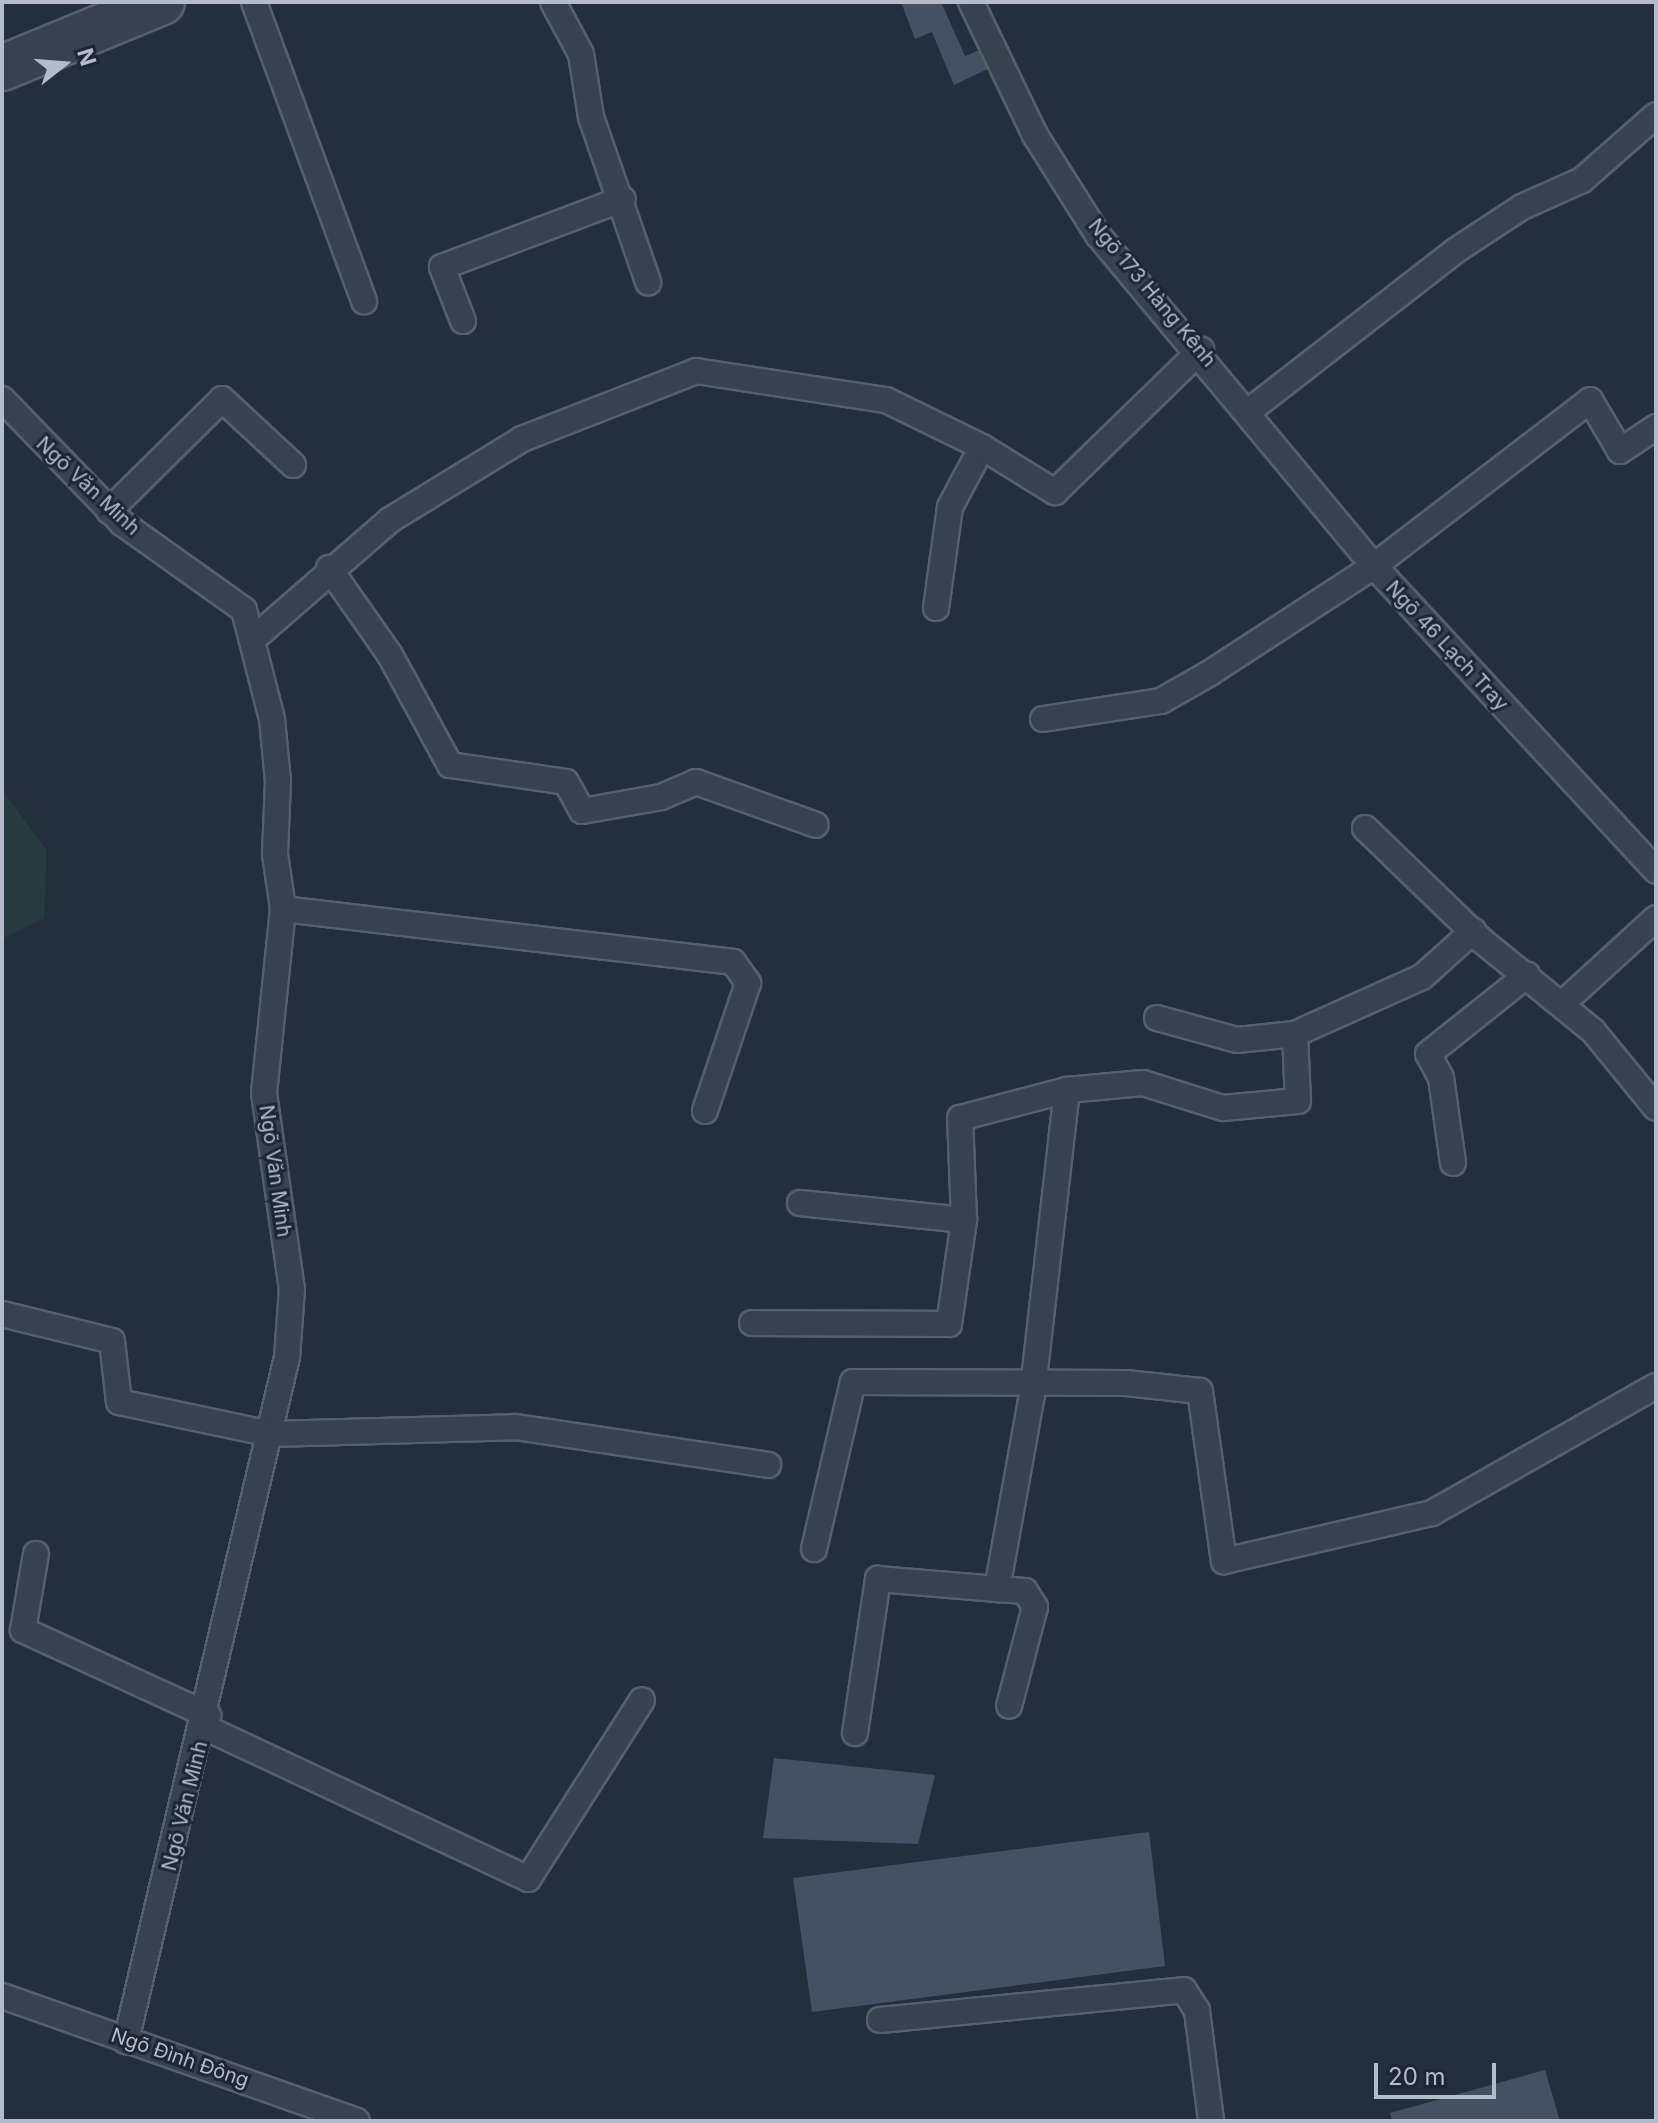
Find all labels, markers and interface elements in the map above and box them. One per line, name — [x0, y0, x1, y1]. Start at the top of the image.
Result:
north arrow — [24, 24, 104, 104]
text: N — [72, 45, 102, 69]
street label: Ngõ 173 Hàng Kênh — [1083, 214, 1221, 372]
street label: Ngõ Văn Minh — [31, 432, 145, 540]
street label: Ngõ 46 Lạch Tray — [1381, 576, 1513, 716]
street label: Ngõ Văn Minh — [254, 1103, 296, 1239]
street label: Ngõ Văn Minh — [157, 1739, 213, 1873]
street label: Ngõ Đình Đông — [108, 2023, 252, 2093]
scale bar — [1378, 2047, 1500, 2097]
text: 20 m — [1388, 2062, 1446, 2091]

